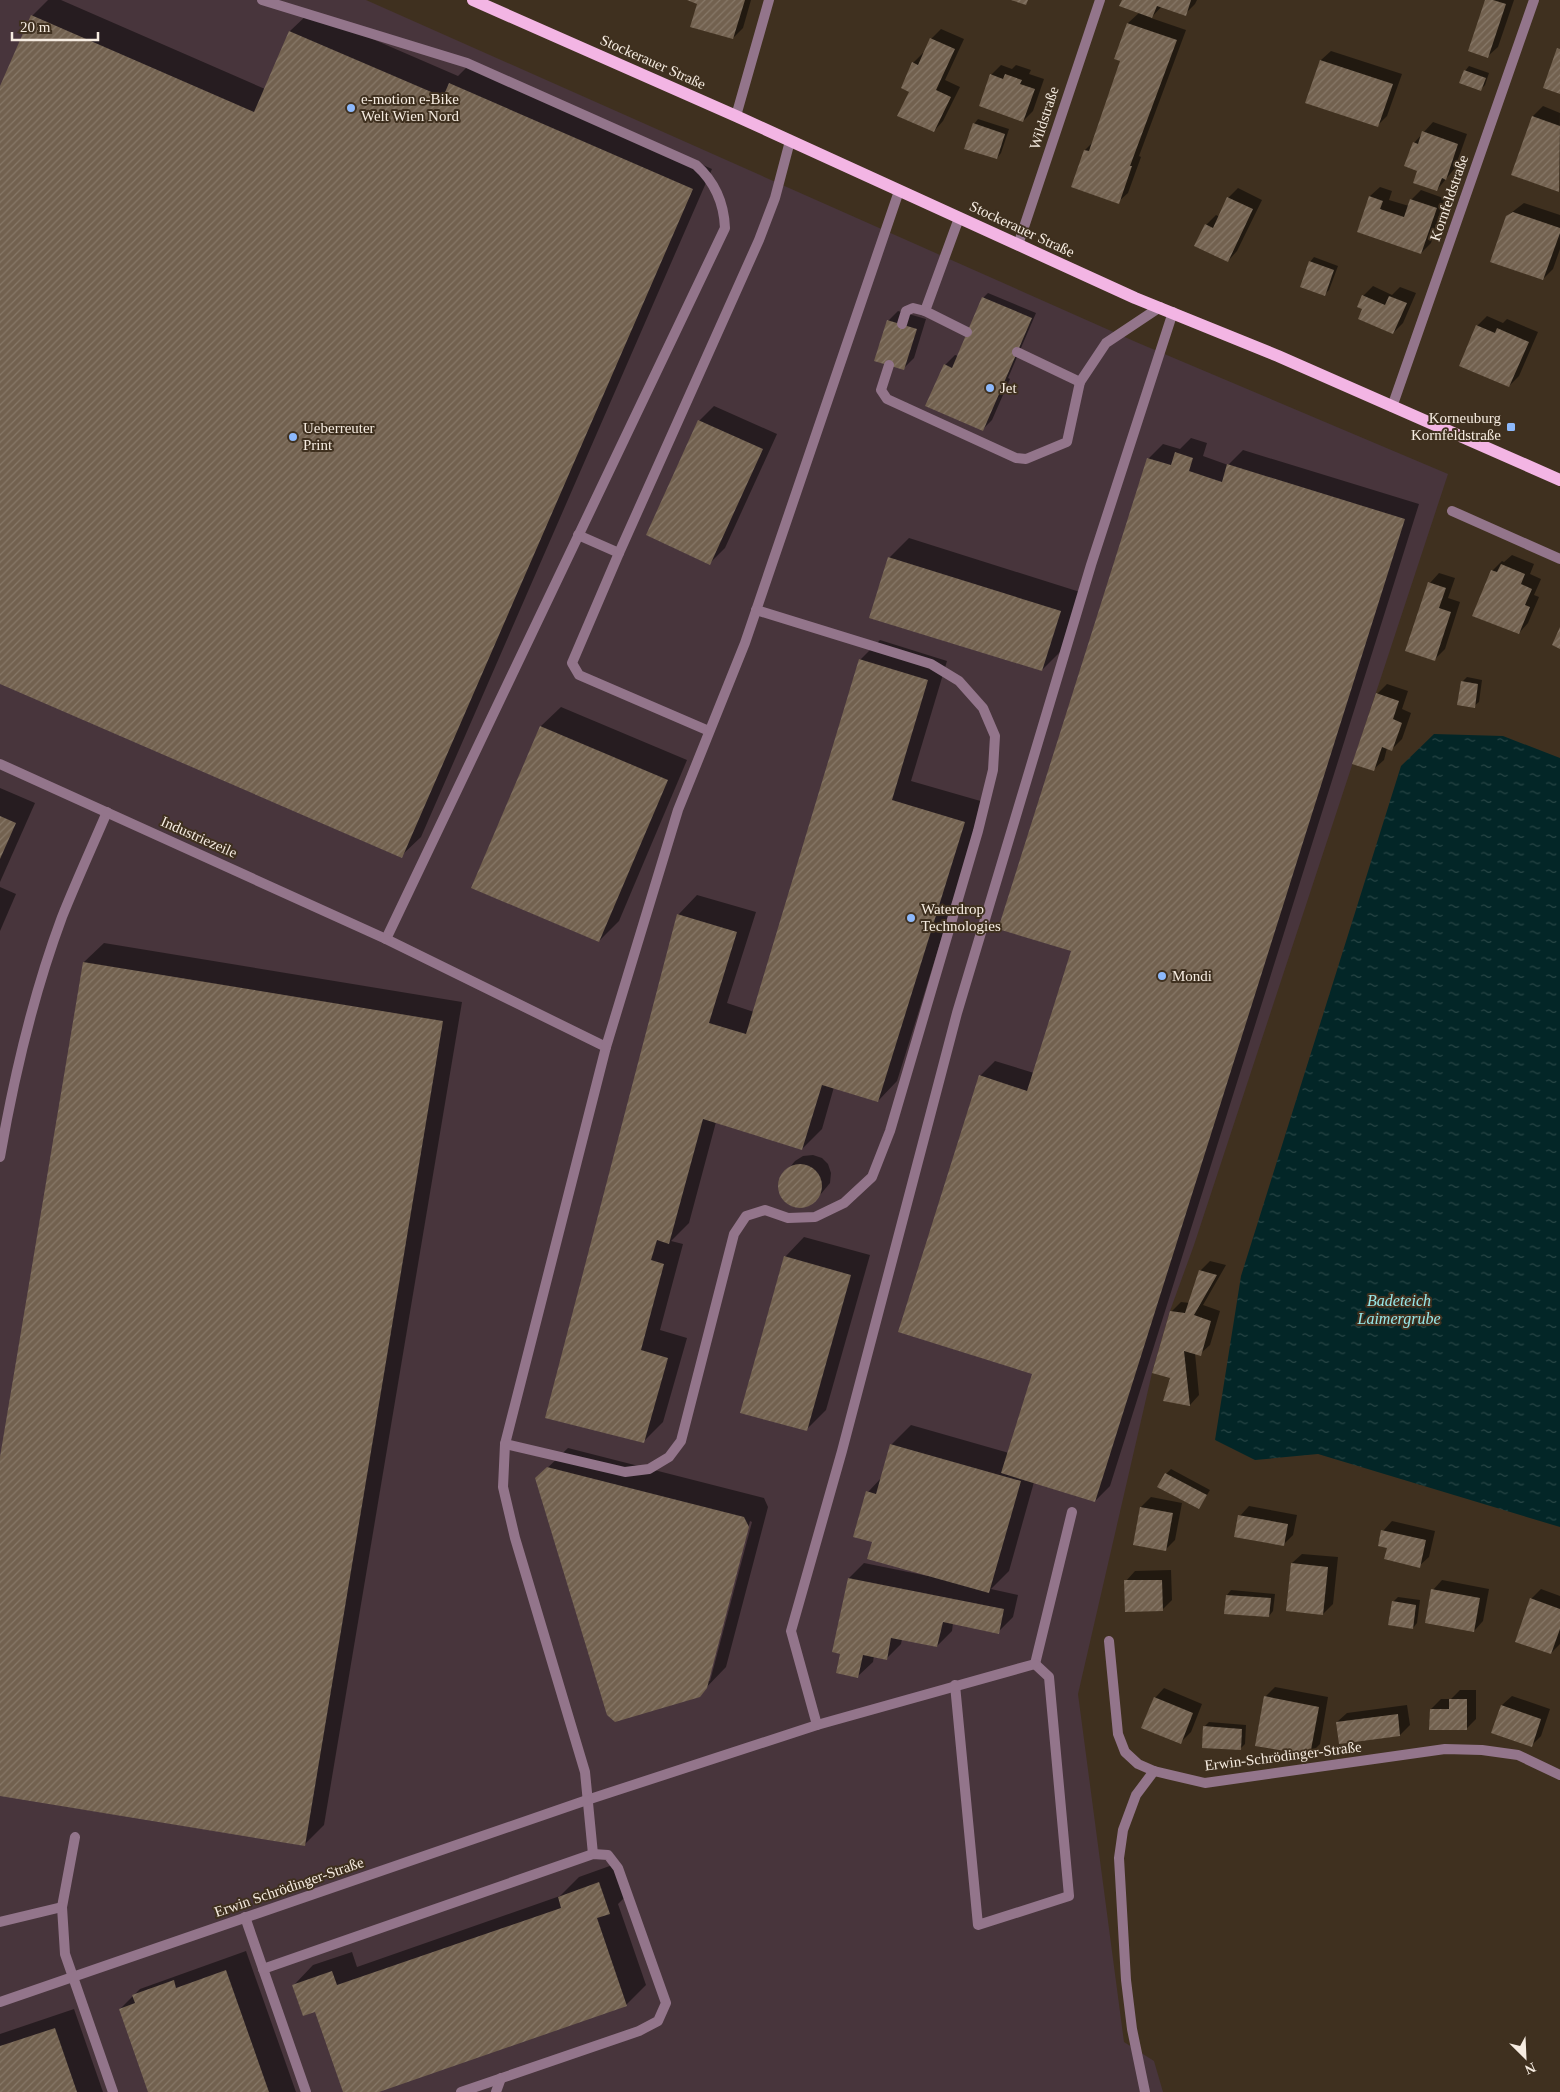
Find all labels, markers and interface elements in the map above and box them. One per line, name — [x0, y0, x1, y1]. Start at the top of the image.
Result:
scale bar — [12, 10, 99, 42]
text: 20 m — [20, 19, 51, 35]
street label: Stockerauer Straße — [598, 32, 709, 93]
street label: Wildstraße — [1026, 84, 1062, 151]
place label: e-motion e-Bike Welt Wien Nord — [361, 91, 459, 124]
marker: e-motion e-Bike Welt Wien Nord — [345, 102, 357, 114]
street label: Kornfeldstraße — [1427, 153, 1471, 243]
street label: Stockerauer Straße — [967, 198, 1077, 260]
place label: Jet — [1000, 380, 1017, 396]
marker: Jet — [984, 382, 996, 394]
place label: Korneuburg Kornfeldstraße — [1411, 410, 1501, 443]
place label: Ueberreuter Print — [303, 420, 375, 453]
marker: Korneuburg Kornfeldstraße — [1505, 421, 1517, 433]
marker: Ueberreuter Print — [287, 431, 299, 443]
street label: Industriezeile — [158, 813, 240, 861]
place label: Waterdrop Technologies — [921, 901, 1001, 934]
marker: Waterdrop Technologies — [905, 912, 917, 924]
place label: Mondi — [1172, 968, 1212, 984]
marker: Mondi — [1156, 970, 1168, 982]
water label: Badeteich Laimergrube — [1357, 1292, 1440, 1328]
street label: Erwin-Schrödinger-Straße — [1204, 1738, 1363, 1774]
street label: Erwin Schrödinger-Straße — [212, 1854, 366, 1920]
north arrow — [1500, 2032, 1550, 2082]
text: N — [1522, 2060, 1538, 2077]

